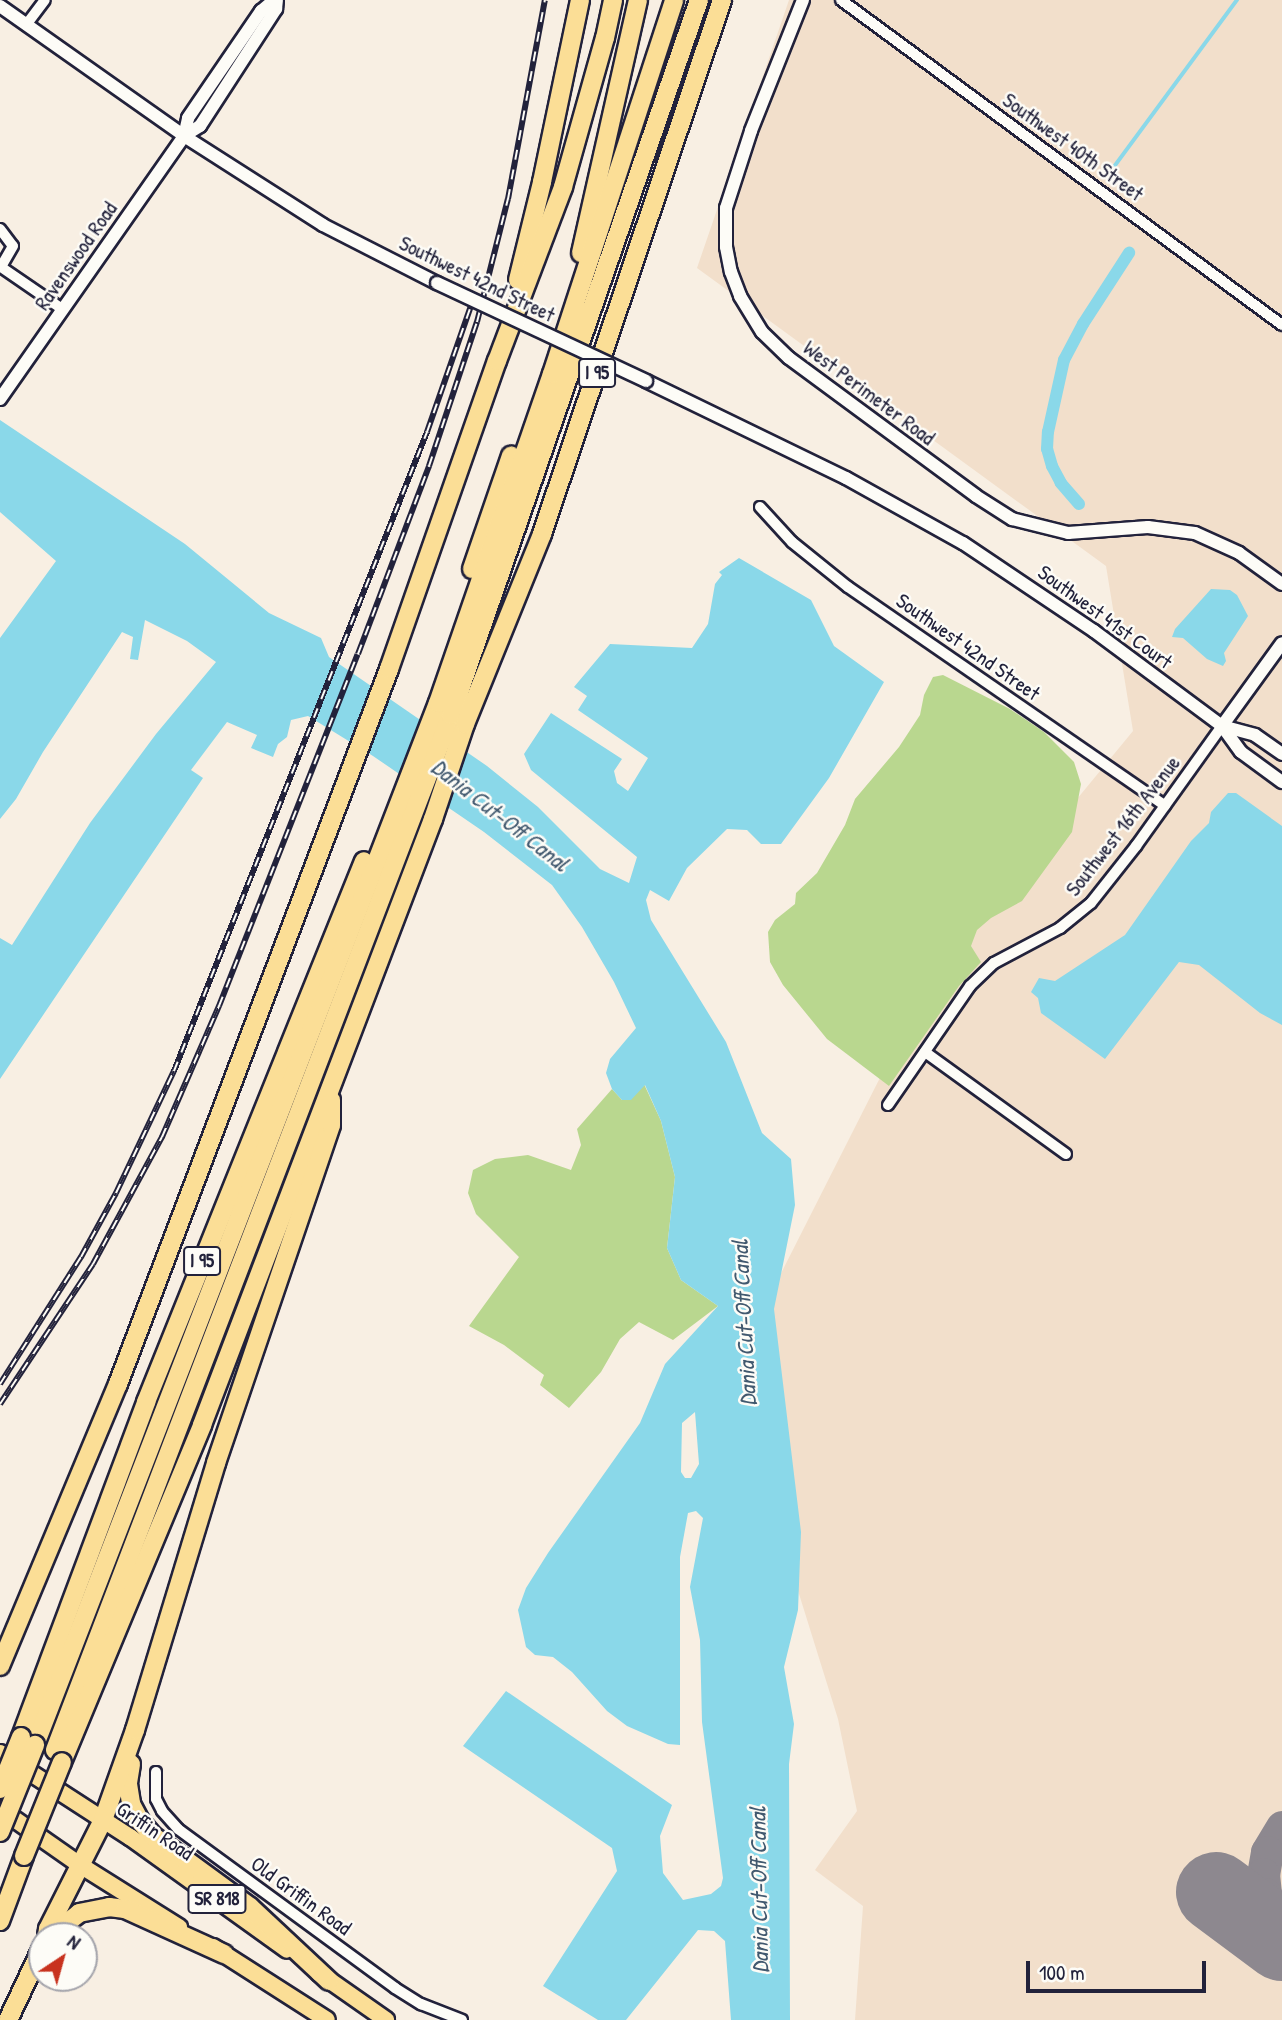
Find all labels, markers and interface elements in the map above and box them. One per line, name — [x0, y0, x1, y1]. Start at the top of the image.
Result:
street label: Southwest 40th Street — [998, 87, 1148, 207]
street label: Ravenswood Road — [29, 197, 123, 315]
street label: Southwest 42nd Street — [395, 230, 559, 328]
street label: West Perimeter Road — [798, 335, 940, 451]
road number: I 95 — [578, 358, 616, 388]
street label: Southwest 41st Court — [1033, 560, 1177, 674]
street label: Southwest 42nd Street — [891, 588, 1045, 706]
street label: Southwest 16th Avenue — [1060, 751, 1186, 901]
water label: Dania Cut-Off Canal — [426, 753, 574, 877]
water label: Dania Cut-Off Canal — [726, 1239, 762, 1407]
road number: I 95 — [183, 1246, 221, 1276]
street label: Griffin Road — [112, 1796, 198, 1866]
water label: Dania Cut-Off Canal — [744, 1807, 774, 1973]
street label: Old Griffin Road — [246, 1851, 356, 1941]
road number: SR 818 — [187, 1884, 247, 1914]
north arrow — [28, 1922, 98, 1992]
text: N — [62, 1928, 86, 1955]
scale bar — [1030, 1946, 1210, 1990]
text: 100 m — [1039, 1958, 1085, 1987]

